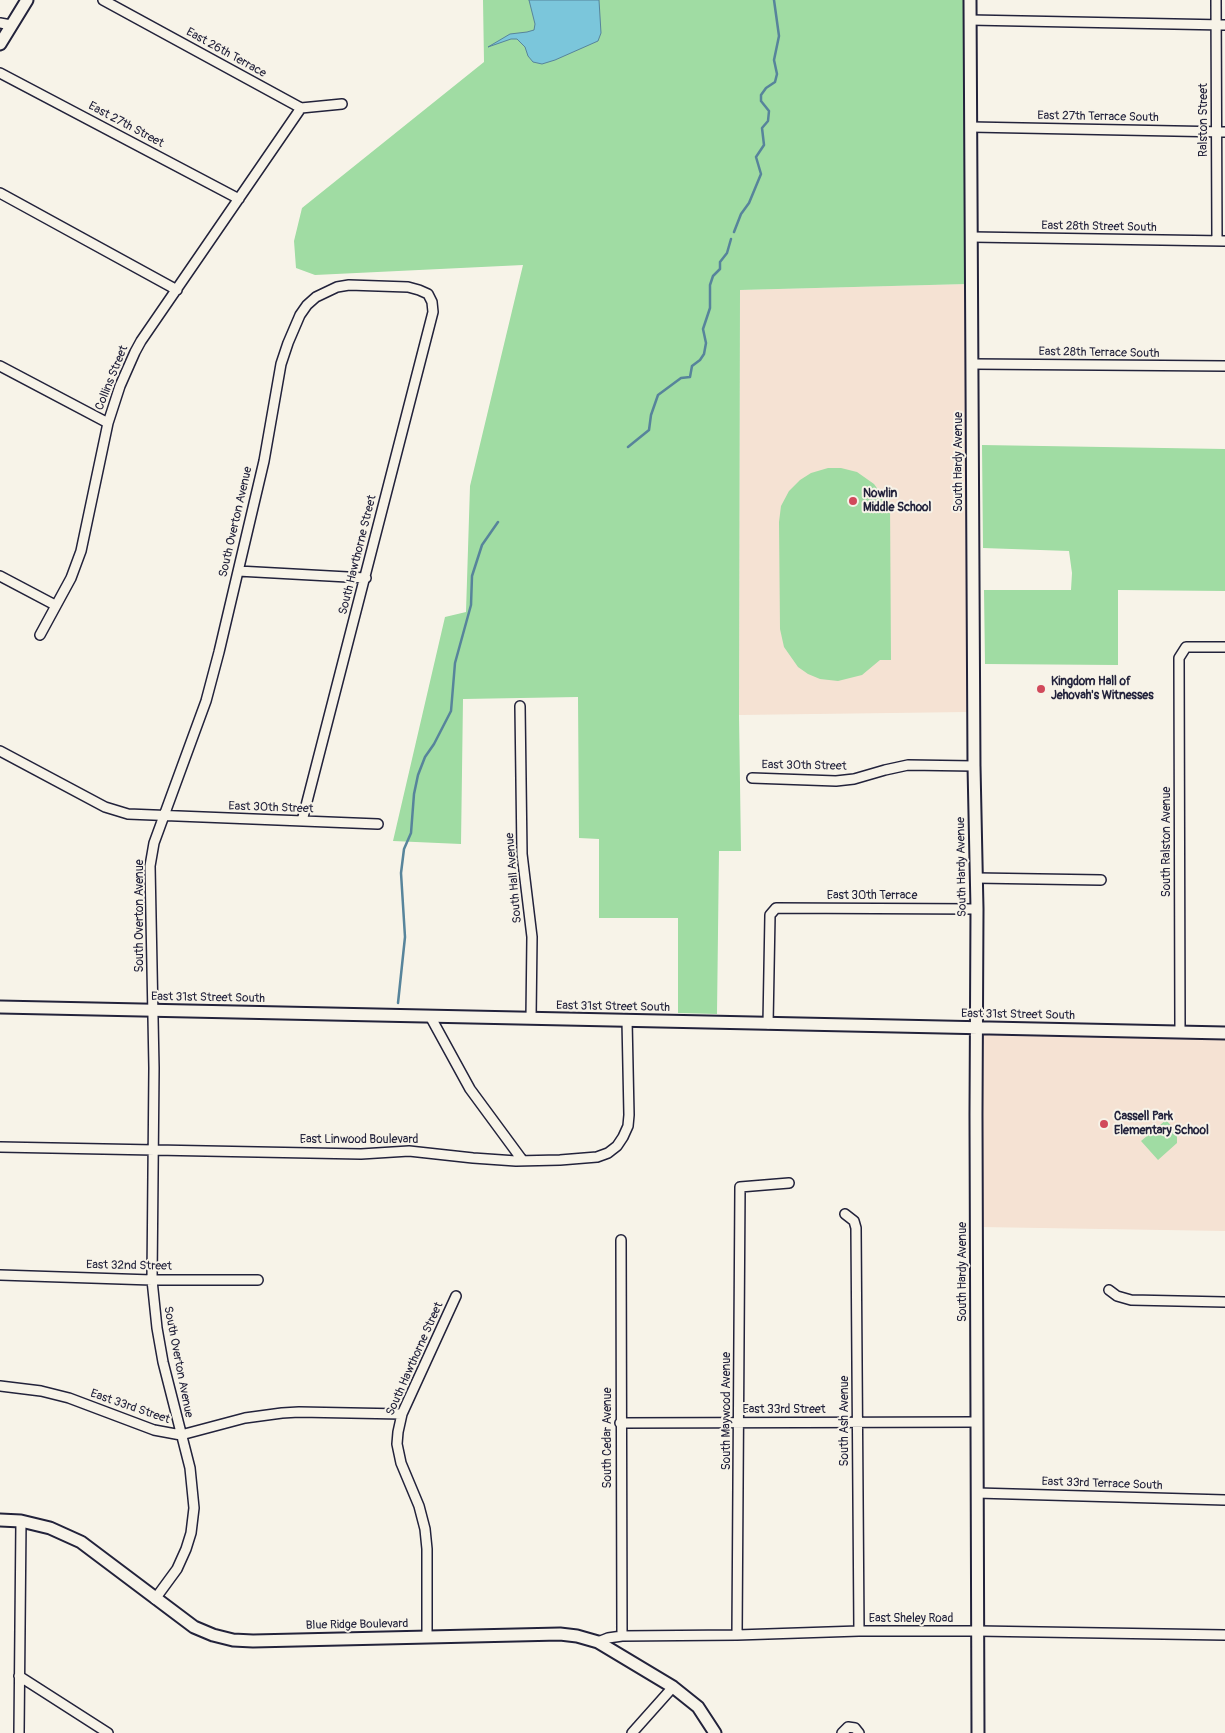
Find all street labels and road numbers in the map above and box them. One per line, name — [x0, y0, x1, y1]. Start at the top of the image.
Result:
street label: East 26th Terrace — [183, 25, 269, 81]
street label: Ralston Street — [1197, 83, 1211, 157]
street label: East 27th Street — [86, 99, 166, 151]
street label: East 27th Terrace South — [1037, 109, 1159, 125]
street label: East 28th Street South — [1041, 219, 1157, 235]
street label: Collins Street — [92, 343, 132, 413]
street label: East 28th Terrace South — [1038, 345, 1160, 361]
street label: South Hardy Avenue — [952, 412, 966, 512]
street label: South Overton Avenue — [216, 465, 256, 579]
street label: South Hawthorne Street — [336, 494, 380, 616]
street label: East 30th Street — [761, 758, 847, 774]
street label: South Ralston Avenue — [1160, 787, 1174, 897]
street label: East 30th Street — [228, 799, 314, 817]
street label: South Hardy Avenue — [954, 817, 970, 917]
street label: South Hall Avenue — [503, 832, 525, 924]
street label: South Overton Avenue — [133, 859, 147, 973]
street label: East 30th Terrace — [827, 889, 917, 903]
street label: East 31st Street South — [151, 990, 265, 1006]
street label: East 31st Street South — [556, 999, 670, 1015]
street label: East 31st Street South — [961, 1007, 1075, 1023]
street label: East Linwood Boulevard — [300, 1133, 418, 1147]
street label: South Hardy Avenue — [956, 1222, 970, 1322]
street label: East 32nd Street — [86, 1258, 172, 1274]
street label: South Hawthorne Street — [383, 1300, 447, 1418]
street label: South Overton Avenue — [160, 1305, 196, 1419]
street label: South Maywood Avenue — [720, 1352, 734, 1470]
street label: South Ash Avenue — [838, 1376, 852, 1466]
street label: East 33rd Street — [88, 1387, 172, 1427]
street label: South Cedar Avenue — [601, 1387, 615, 1489]
street label: East 33rd Street — [742, 1403, 826, 1417]
street label: East 33rd Terrace South — [1041, 1475, 1163, 1493]
street label: East Sheley Road — [869, 1612, 953, 1626]
street label: Blue Ridge Boulevard — [306, 1617, 408, 1633]

